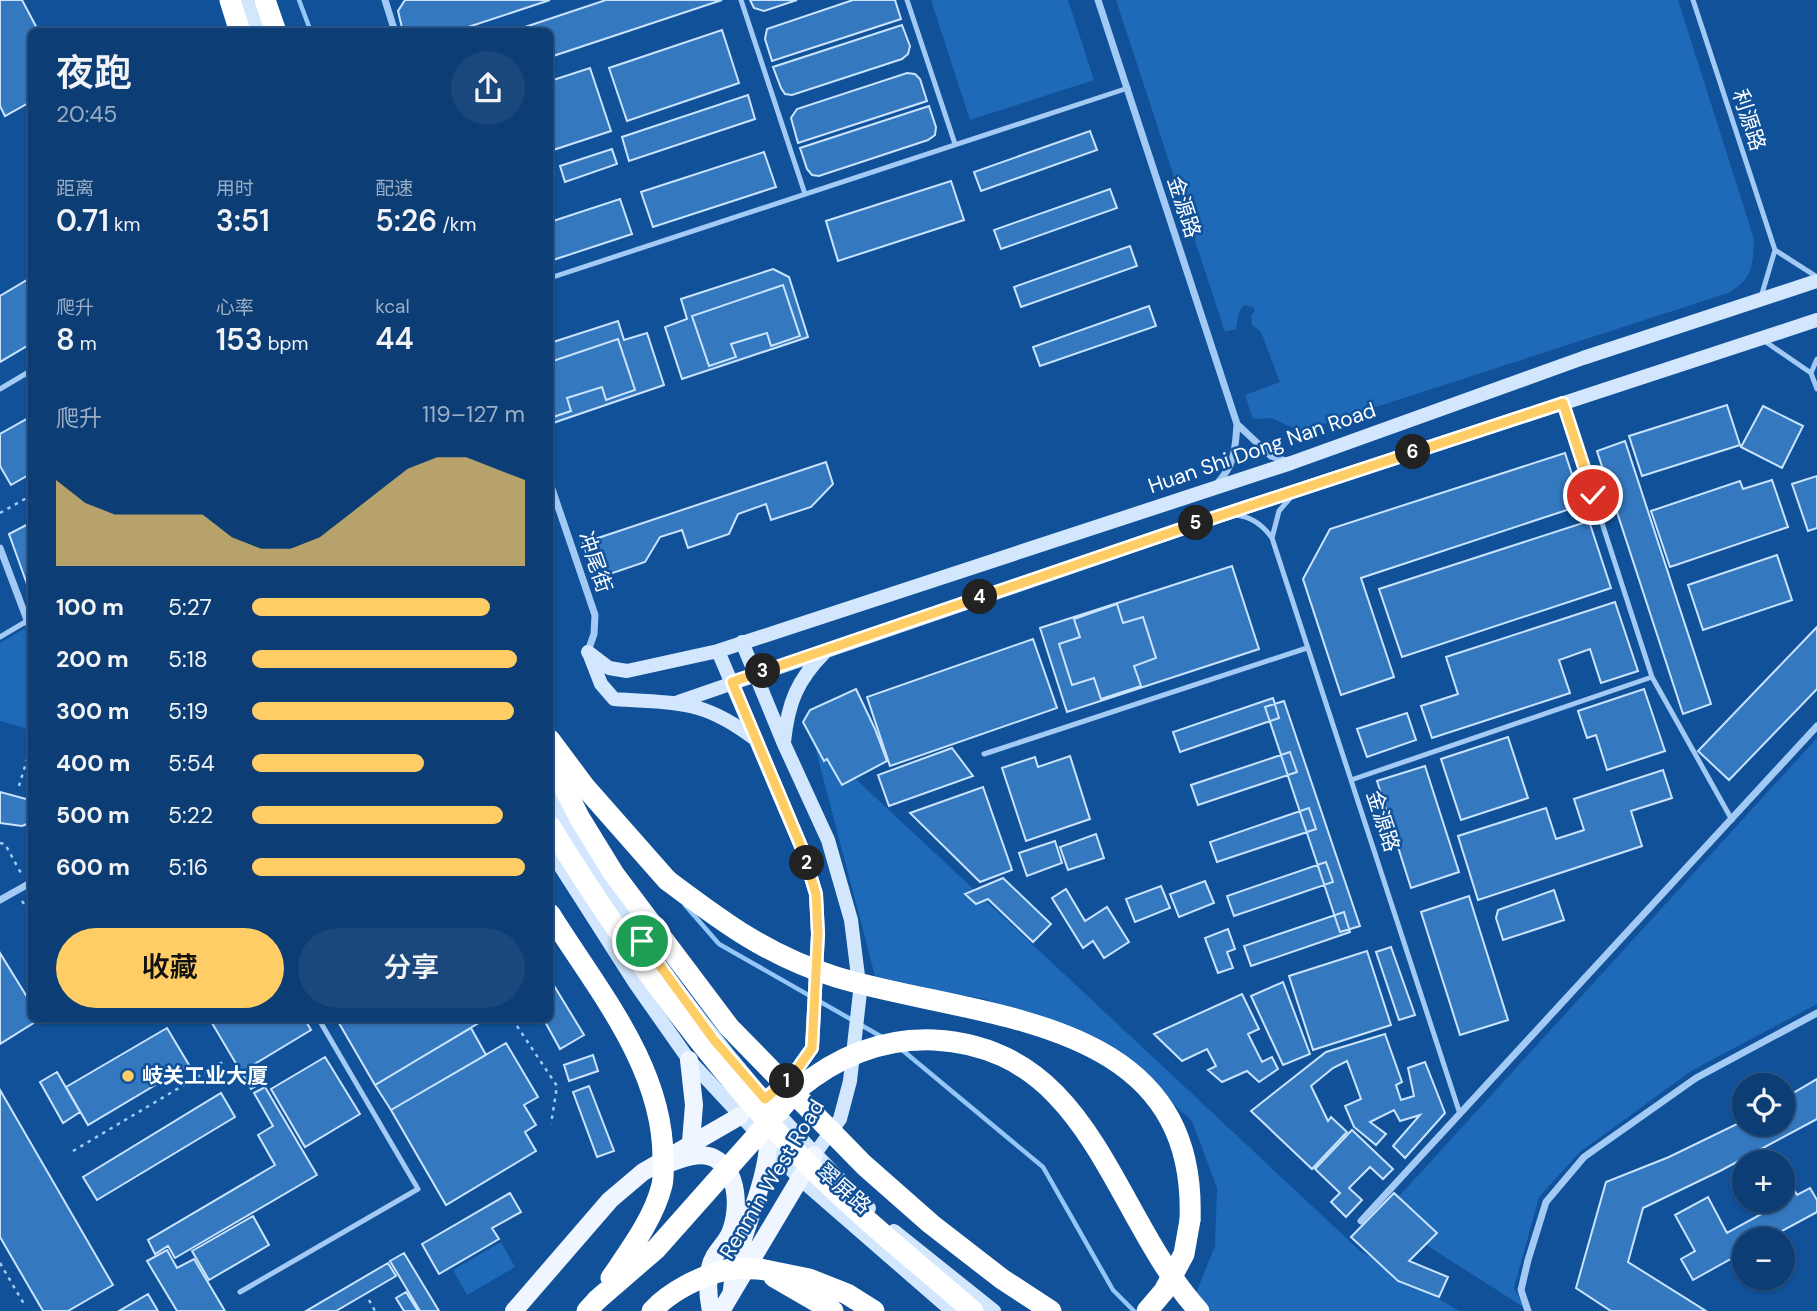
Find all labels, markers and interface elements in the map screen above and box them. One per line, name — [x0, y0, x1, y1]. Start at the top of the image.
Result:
text: 夜跑 — [56, 48, 132, 98]
button: share — [451, 51, 525, 125]
street label: 利源路 — [1726, 86, 1772, 154]
text: 20:45 — [56, 99, 117, 129]
street label: 金源路 — [1161, 173, 1207, 241]
text: 距离 — [56, 176, 94, 201]
text: 用时 — [216, 176, 254, 201]
text: 配速 — [375, 176, 413, 201]
text: 0.71 — [56, 201, 109, 240]
text: 3:51 — [216, 201, 270, 240]
text: 5:26 — [375, 201, 437, 240]
text: km — [109, 212, 140, 237]
text: /km — [437, 212, 476, 237]
text: kcal — [375, 294, 410, 319]
text: 爬升 — [56, 295, 94, 320]
text: 心率 — [216, 295, 254, 320]
text: 44 — [375, 319, 414, 358]
text: 8 — [56, 320, 75, 359]
text: 153 — [216, 320, 263, 359]
text: m — [75, 331, 97, 356]
text: bpm — [263, 331, 308, 356]
street label: Huan Shi Dong Nan Road — [1144, 396, 1380, 500]
text: 119–127 m — [422, 399, 525, 429]
text: 爬升 — [56, 403, 102, 433]
pin: 6 — [1396, 434, 1430, 470]
text: 6 — [1406, 439, 1419, 464]
pin — [1563, 465, 1623, 525]
icon: check — [1574, 476, 1612, 514]
pin: 5 — [1178, 505, 1214, 540]
text: 5 — [1190, 510, 1201, 535]
street label: 冲尾街 — [572, 528, 618, 596]
pin: 4 — [962, 580, 998, 614]
text: 4 — [973, 584, 986, 609]
text: 100 m — [56, 592, 124, 622]
text: 5:27 — [168, 592, 212, 622]
text: 200 m — [56, 644, 129, 674]
text: 5:18 — [168, 644, 208, 674]
pin: 3 — [746, 654, 780, 688]
text: 3 — [757, 658, 768, 683]
text: 300 m — [56, 696, 129, 726]
text: 5:19 — [168, 696, 208, 726]
text: 400 m — [56, 748, 130, 778]
text: 5:54 — [168, 748, 215, 778]
street label: 金源路 — [1360, 787, 1406, 855]
text: 500 m — [56, 800, 130, 830]
text: 5:22 — [168, 800, 213, 830]
pin: 2 — [790, 846, 824, 880]
text: 2 — [801, 850, 812, 875]
text: 600 m — [56, 852, 130, 882]
text: 5:16 — [168, 852, 208, 882]
pin — [612, 911, 672, 971]
icon: arrive — [623, 922, 661, 960]
button: 收藏 — [56, 928, 284, 1008]
button: 分享 — [298, 928, 525, 1008]
place label: 岐关工业大厦 — [142, 1062, 268, 1090]
pin: 1 — [770, 1064, 804, 1098]
marker: 岐关工业大厦 — [120, 1068, 136, 1084]
text: 1 — [783, 1068, 790, 1093]
map controls — [1732, 1073, 1795, 1290]
button: locate — [1732, 1073, 1795, 1136]
street label: Renmin West Road — [713, 1094, 831, 1264]
button: + — [1732, 1150, 1795, 1213]
street label: 翠屏路 — [811, 1158, 877, 1220]
button: − — [1732, 1227, 1795, 1290]

